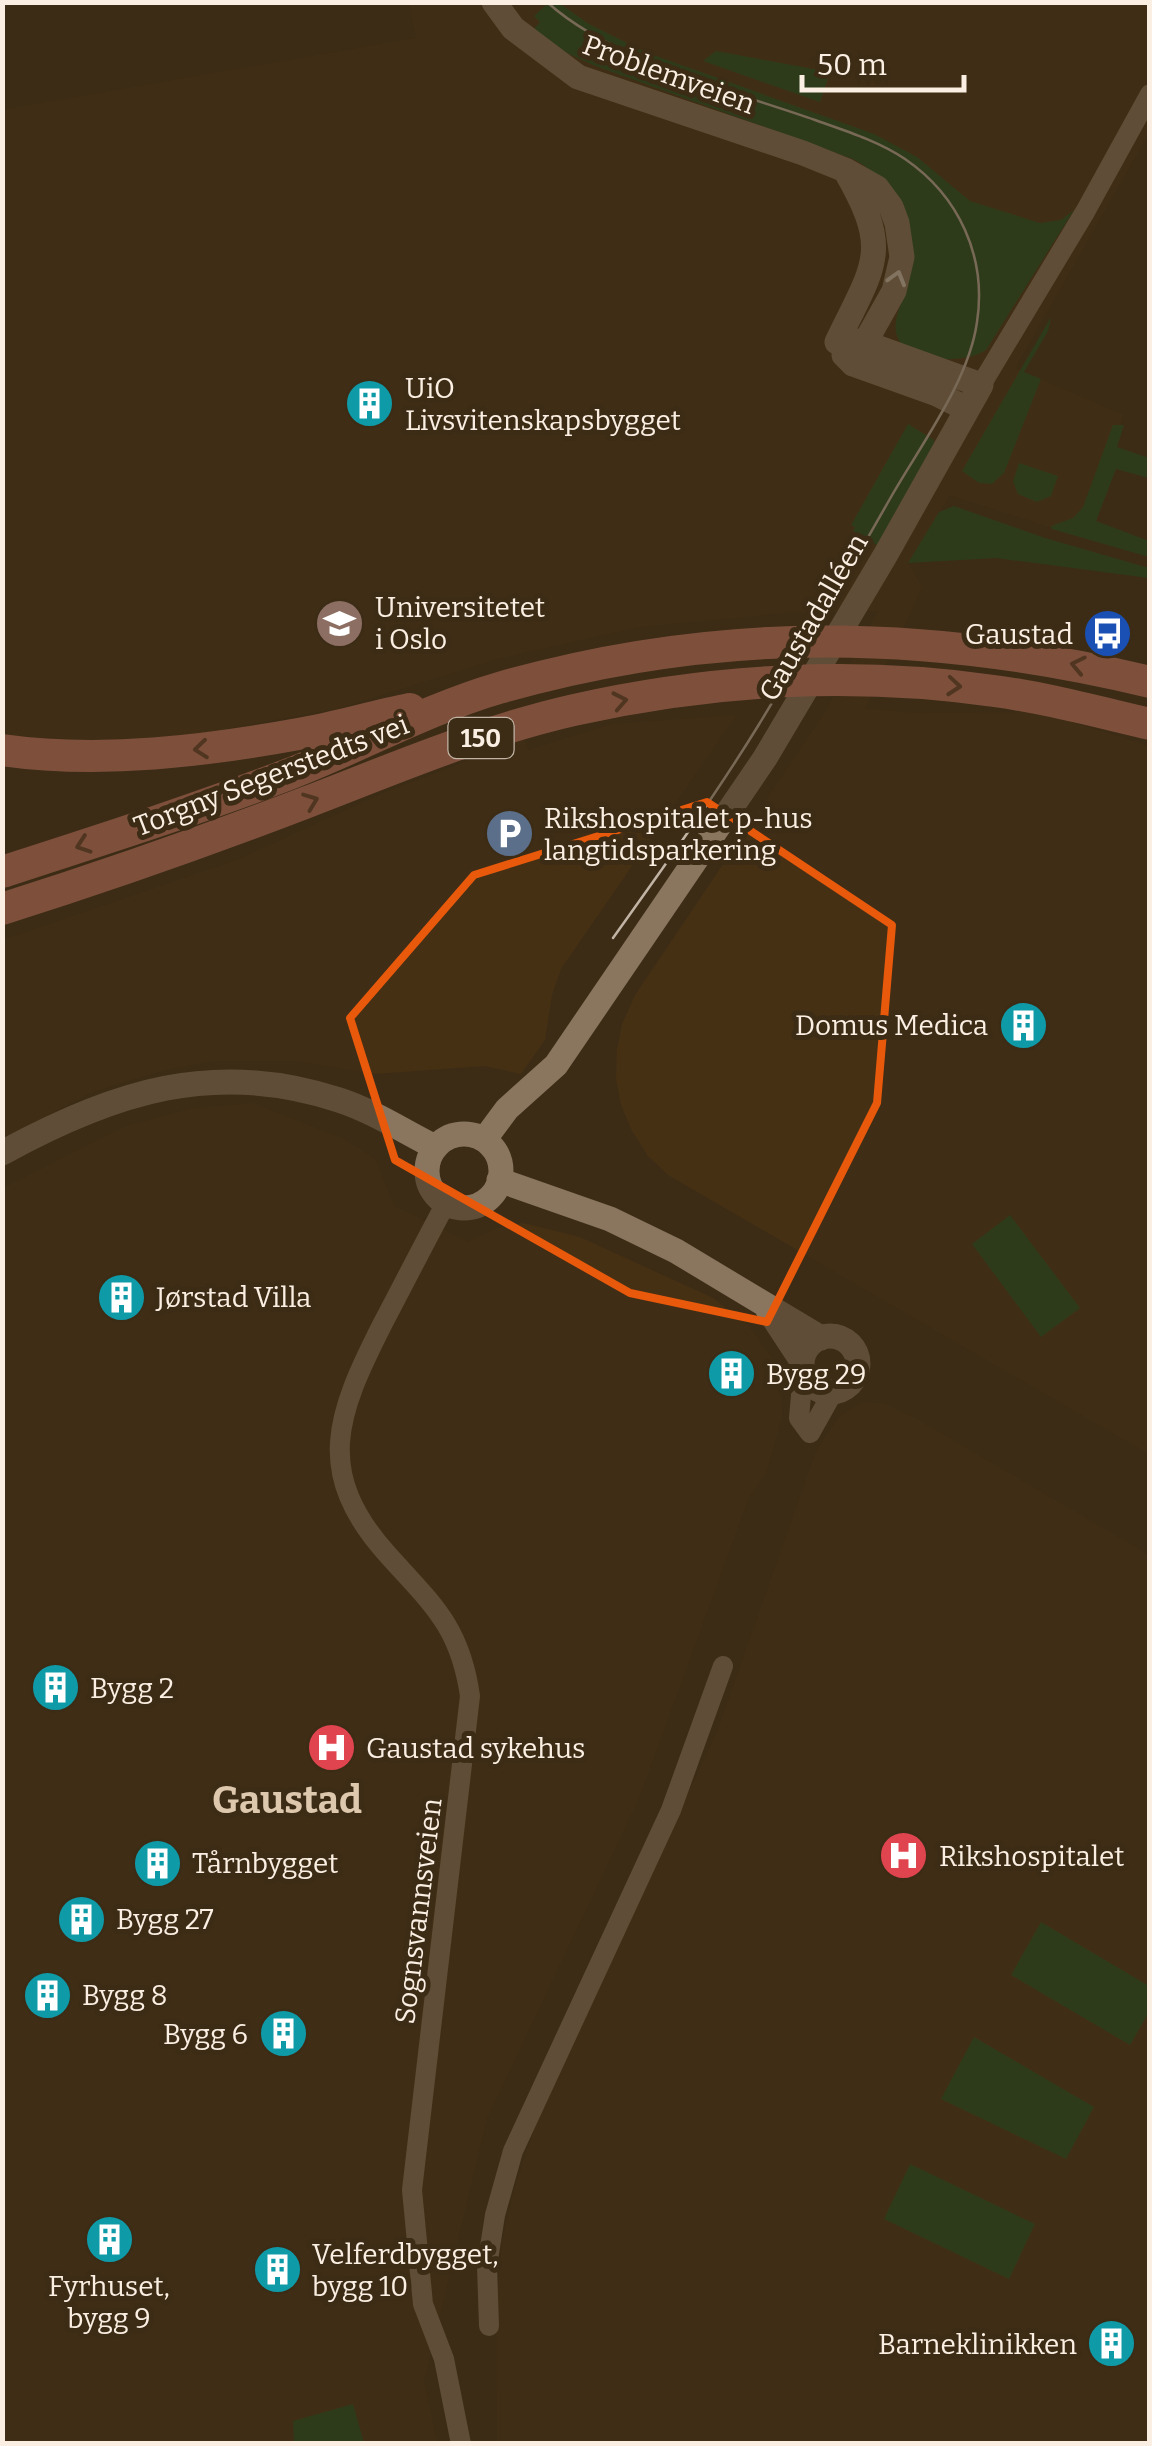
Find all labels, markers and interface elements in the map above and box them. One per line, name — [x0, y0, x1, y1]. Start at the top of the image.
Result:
street label: Problemveien — [578, 28, 760, 121]
scale bar — [802, 30, 964, 92]
text: 50 m — [817, 47, 887, 83]
one-way arrow — [885, 270, 906, 287]
place label: UiO Livsvitenskapsbygget — [405, 372, 681, 437]
building icon: UiO Livsvitenskapsbygget — [344, 378, 396, 430]
street label: Gaustadalléen — [752, 528, 875, 707]
place label: Universitetet i Oslo — [375, 591, 545, 656]
school or university icon: Universitetet i Oslo — [314, 597, 366, 649]
bus stop icon: Gaustad — [1082, 608, 1134, 660]
place label: Gaustad — [965, 618, 1073, 651]
one-way arrow — [1070, 656, 1087, 677]
one-way arrow — [947, 675, 963, 697]
one-way arrow — [612, 691, 628, 712]
street label: Torgny Segerstedts vei — [129, 708, 413, 843]
road number: 150 — [448, 718, 514, 758]
one-way arrow — [193, 738, 209, 759]
one-way arrow — [302, 792, 319, 813]
place label: Rikshospitalet p-hus langtidsparkering — [544, 802, 813, 867]
parking icon: Rikshospitalet p-hus langtidsparkering — [483, 808, 535, 860]
one-way arrow — [76, 833, 93, 854]
building icon: Domus Medica — [997, 999, 1049, 1051]
place label: Domus Medica — [795, 1009, 988, 1042]
building icon: Jørstad Villa — [95, 1271, 147, 1323]
place label: Jørstad Villa — [155, 1281, 311, 1314]
building icon: Bygg 29 — [705, 1348, 757, 1400]
place label: Bygg 29 — [766, 1358, 866, 1391]
building icon: Bygg 2 — [29, 1662, 81, 1714]
place label: Bygg 2 — [90, 1672, 174, 1705]
hospital icon: Gaustad sykehus — [305, 1722, 357, 1774]
place label: Gaustad sykehus — [366, 1732, 585, 1765]
district label: Gaustad — [212, 1777, 362, 1823]
street label: Sognsvannsveien — [388, 1796, 449, 2026]
hospital icon: Rikshospitalet — [878, 1830, 930, 1882]
building icon: Tårnbygget — [131, 1837, 183, 1889]
place label: Rikshospitalet — [939, 1840, 1124, 1873]
place label: Tårnbygget — [192, 1847, 338, 1880]
building icon: Bygg 27 — [55, 1893, 107, 1945]
place label: Bygg 27 — [116, 1903, 214, 1936]
building icon: Bygg 8 — [21, 1969, 73, 2021]
place label: Bygg 8 — [82, 1979, 167, 2012]
building icon: Bygg 6 — [257, 2008, 309, 2060]
place label: Bygg 6 — [163, 2018, 248, 2051]
building icon: Fyrhuset, bygg 9 — [83, 2213, 135, 2265]
place label: Velferdbygget, bygg 10 — [312, 2238, 499, 2303]
building icon: Velferdbygget, bygg 10 — [251, 2244, 303, 2296]
place label: Fyrhuset, bygg 9 — [48, 2270, 170, 2335]
building icon: Barneklinikken — [1086, 2318, 1138, 2370]
place label: Barneklinikken — [878, 2328, 1077, 2361]

